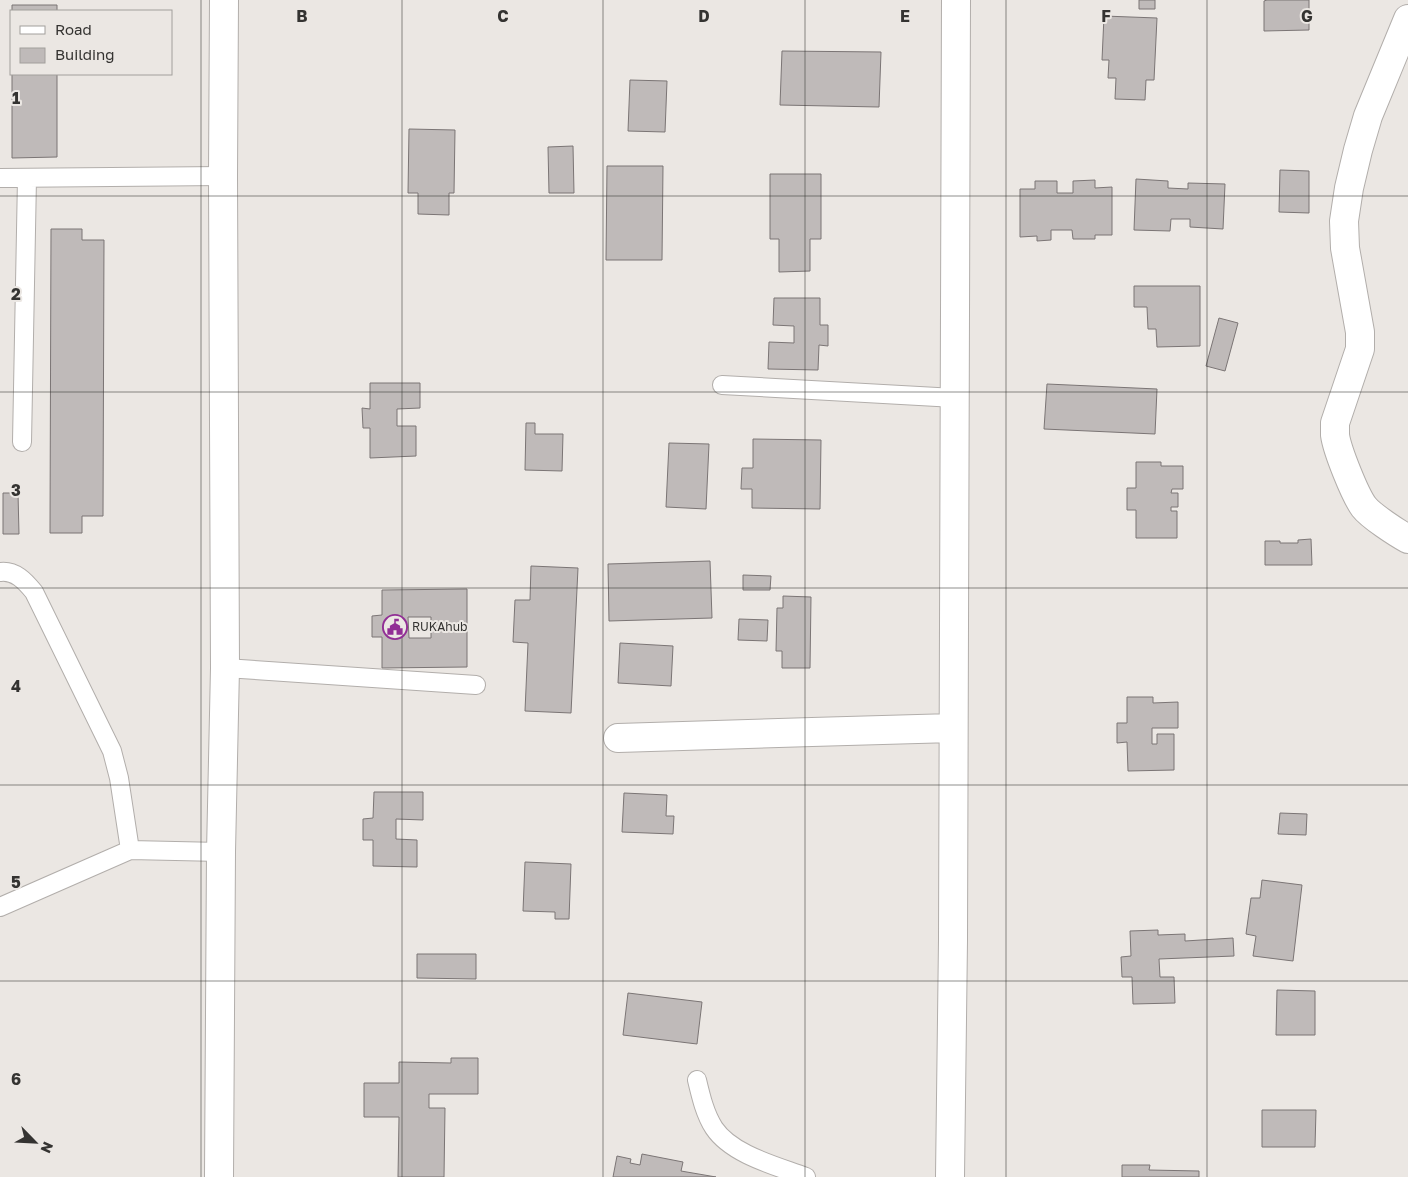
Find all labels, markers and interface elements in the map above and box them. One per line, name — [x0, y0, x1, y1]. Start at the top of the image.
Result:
text: B — [296, 6, 308, 26]
text: C — [497, 6, 509, 26]
text: D — [698, 6, 710, 26]
text: E — [900, 6, 910, 26]
text: F — [1101, 6, 1111, 26]
text: G — [1301, 6, 1313, 26]
legend — [10, 10, 172, 75]
text: Road — [55, 20, 92, 38]
text: Building — [55, 45, 115, 63]
text: 1 — [12, 88, 20, 108]
text: 2 — [11, 284, 21, 304]
text: 3 — [11, 480, 21, 500]
public building icon: RUKAhub — [382, 614, 408, 640]
place label: RUKAhub — [412, 619, 467, 634]
text: 4 — [11, 676, 21, 696]
text: 5 — [11, 872, 21, 892]
text: 6 — [11, 1069, 21, 1089]
north arrow — [10, 1117, 60, 1167]
text: N — [37, 1139, 57, 1156]

